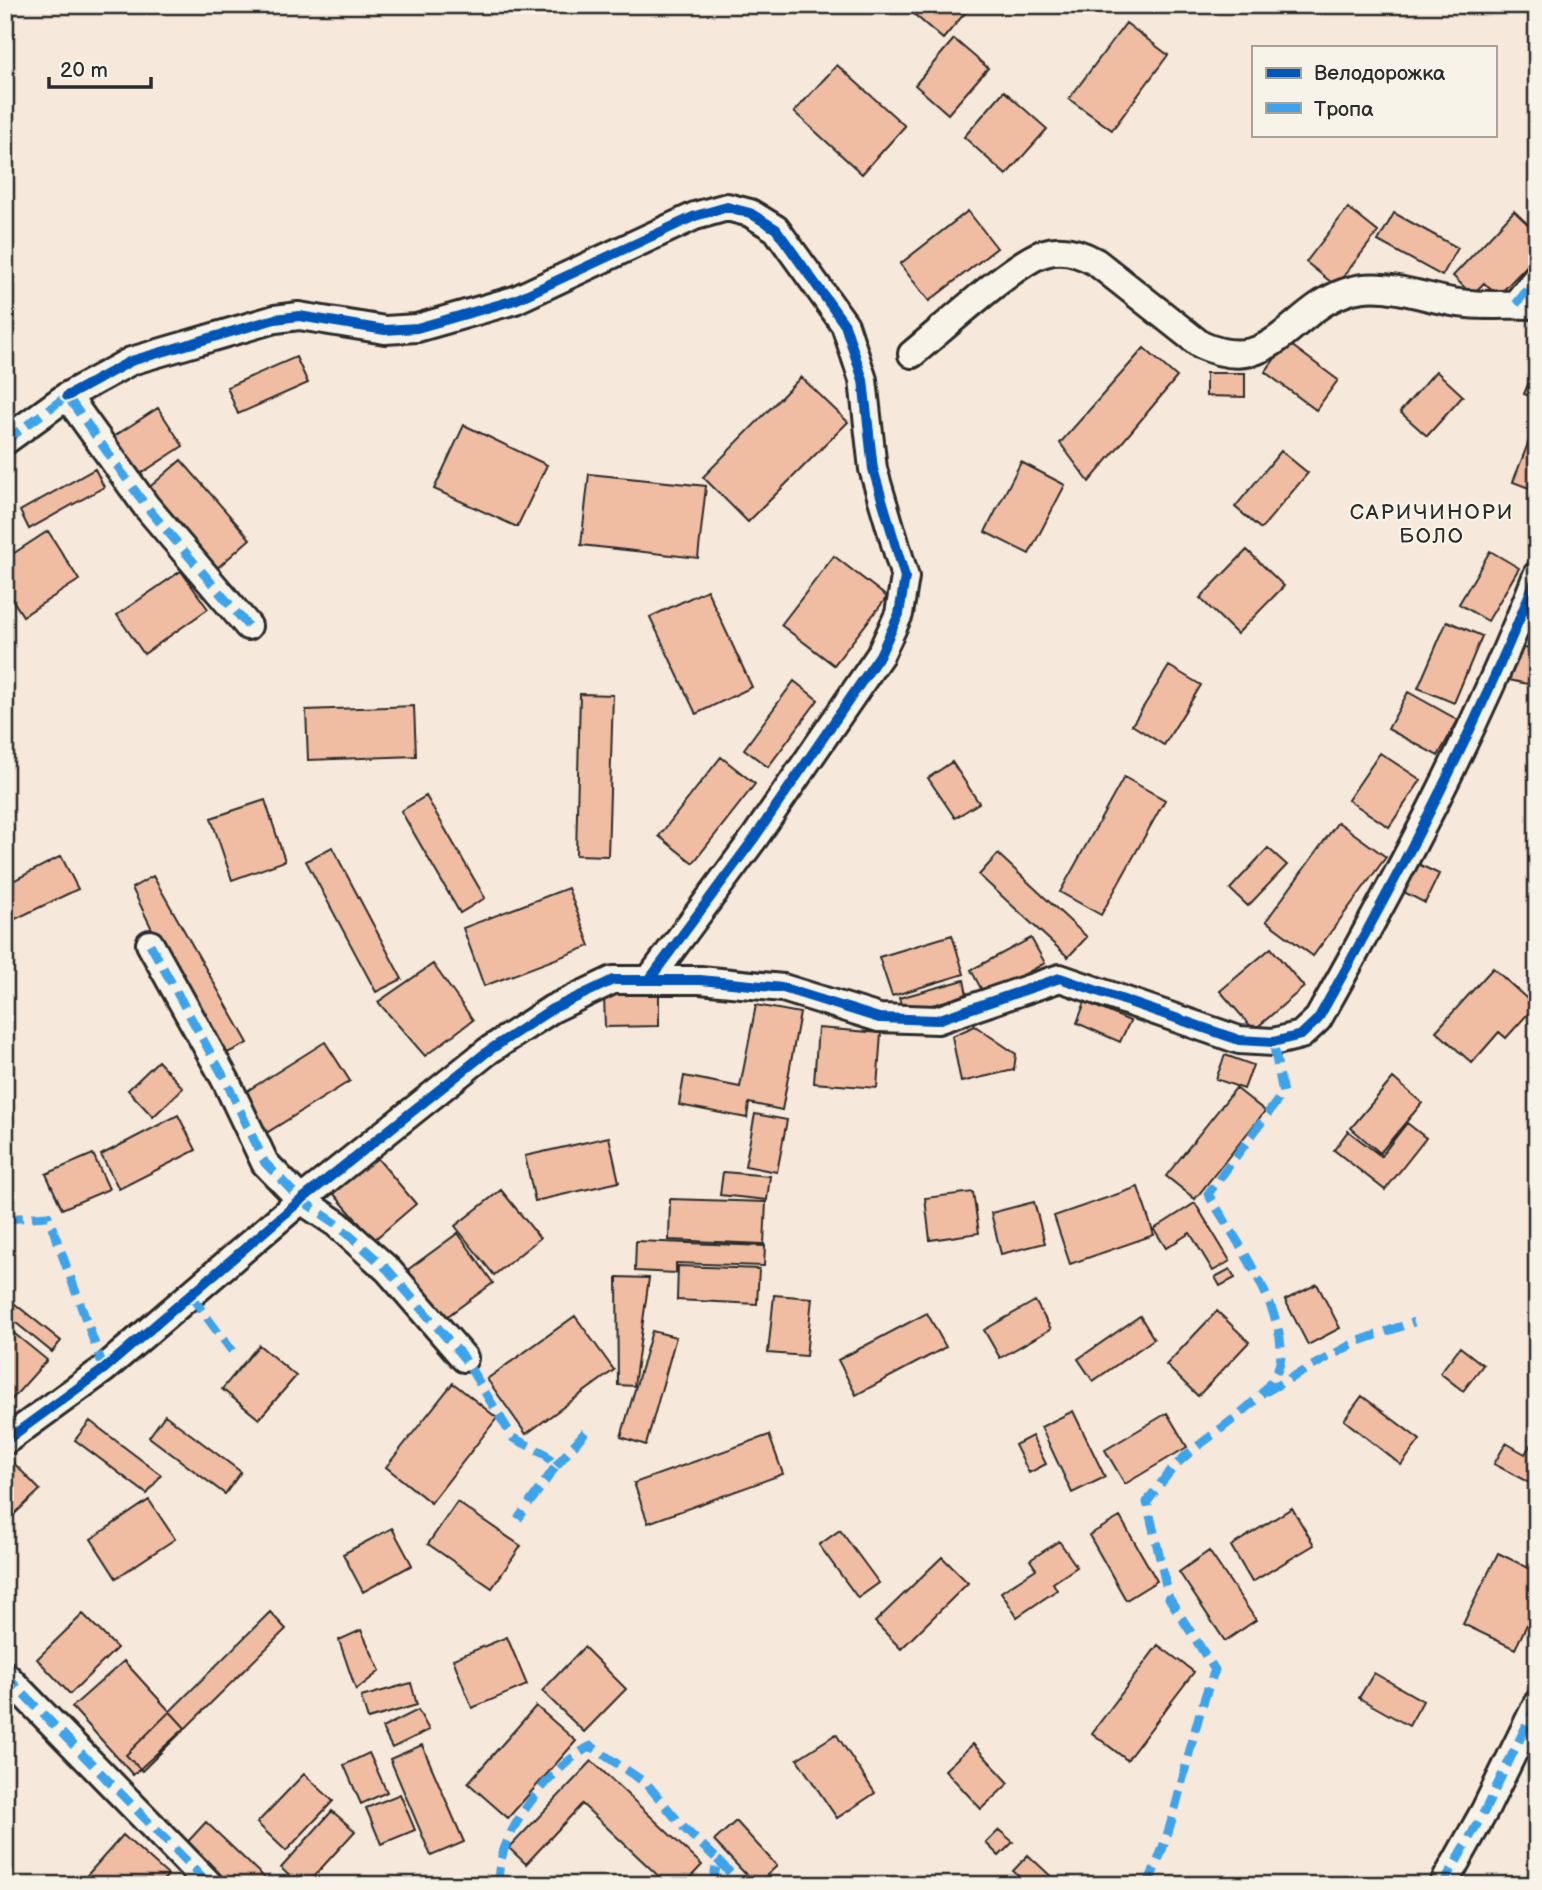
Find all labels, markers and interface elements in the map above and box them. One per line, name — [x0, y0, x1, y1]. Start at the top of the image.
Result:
scale bar — [49, 46, 150, 90]
legend — [1252, 46, 1496, 136]
text: 20 m — [60, 58, 108, 83]
text: Велодорожка — [1314, 61, 1446, 86]
text: Тропа — [1314, 97, 1374, 122]
district label: САРИЧИНОРИ БОЛО — [1350, 500, 1514, 549]

